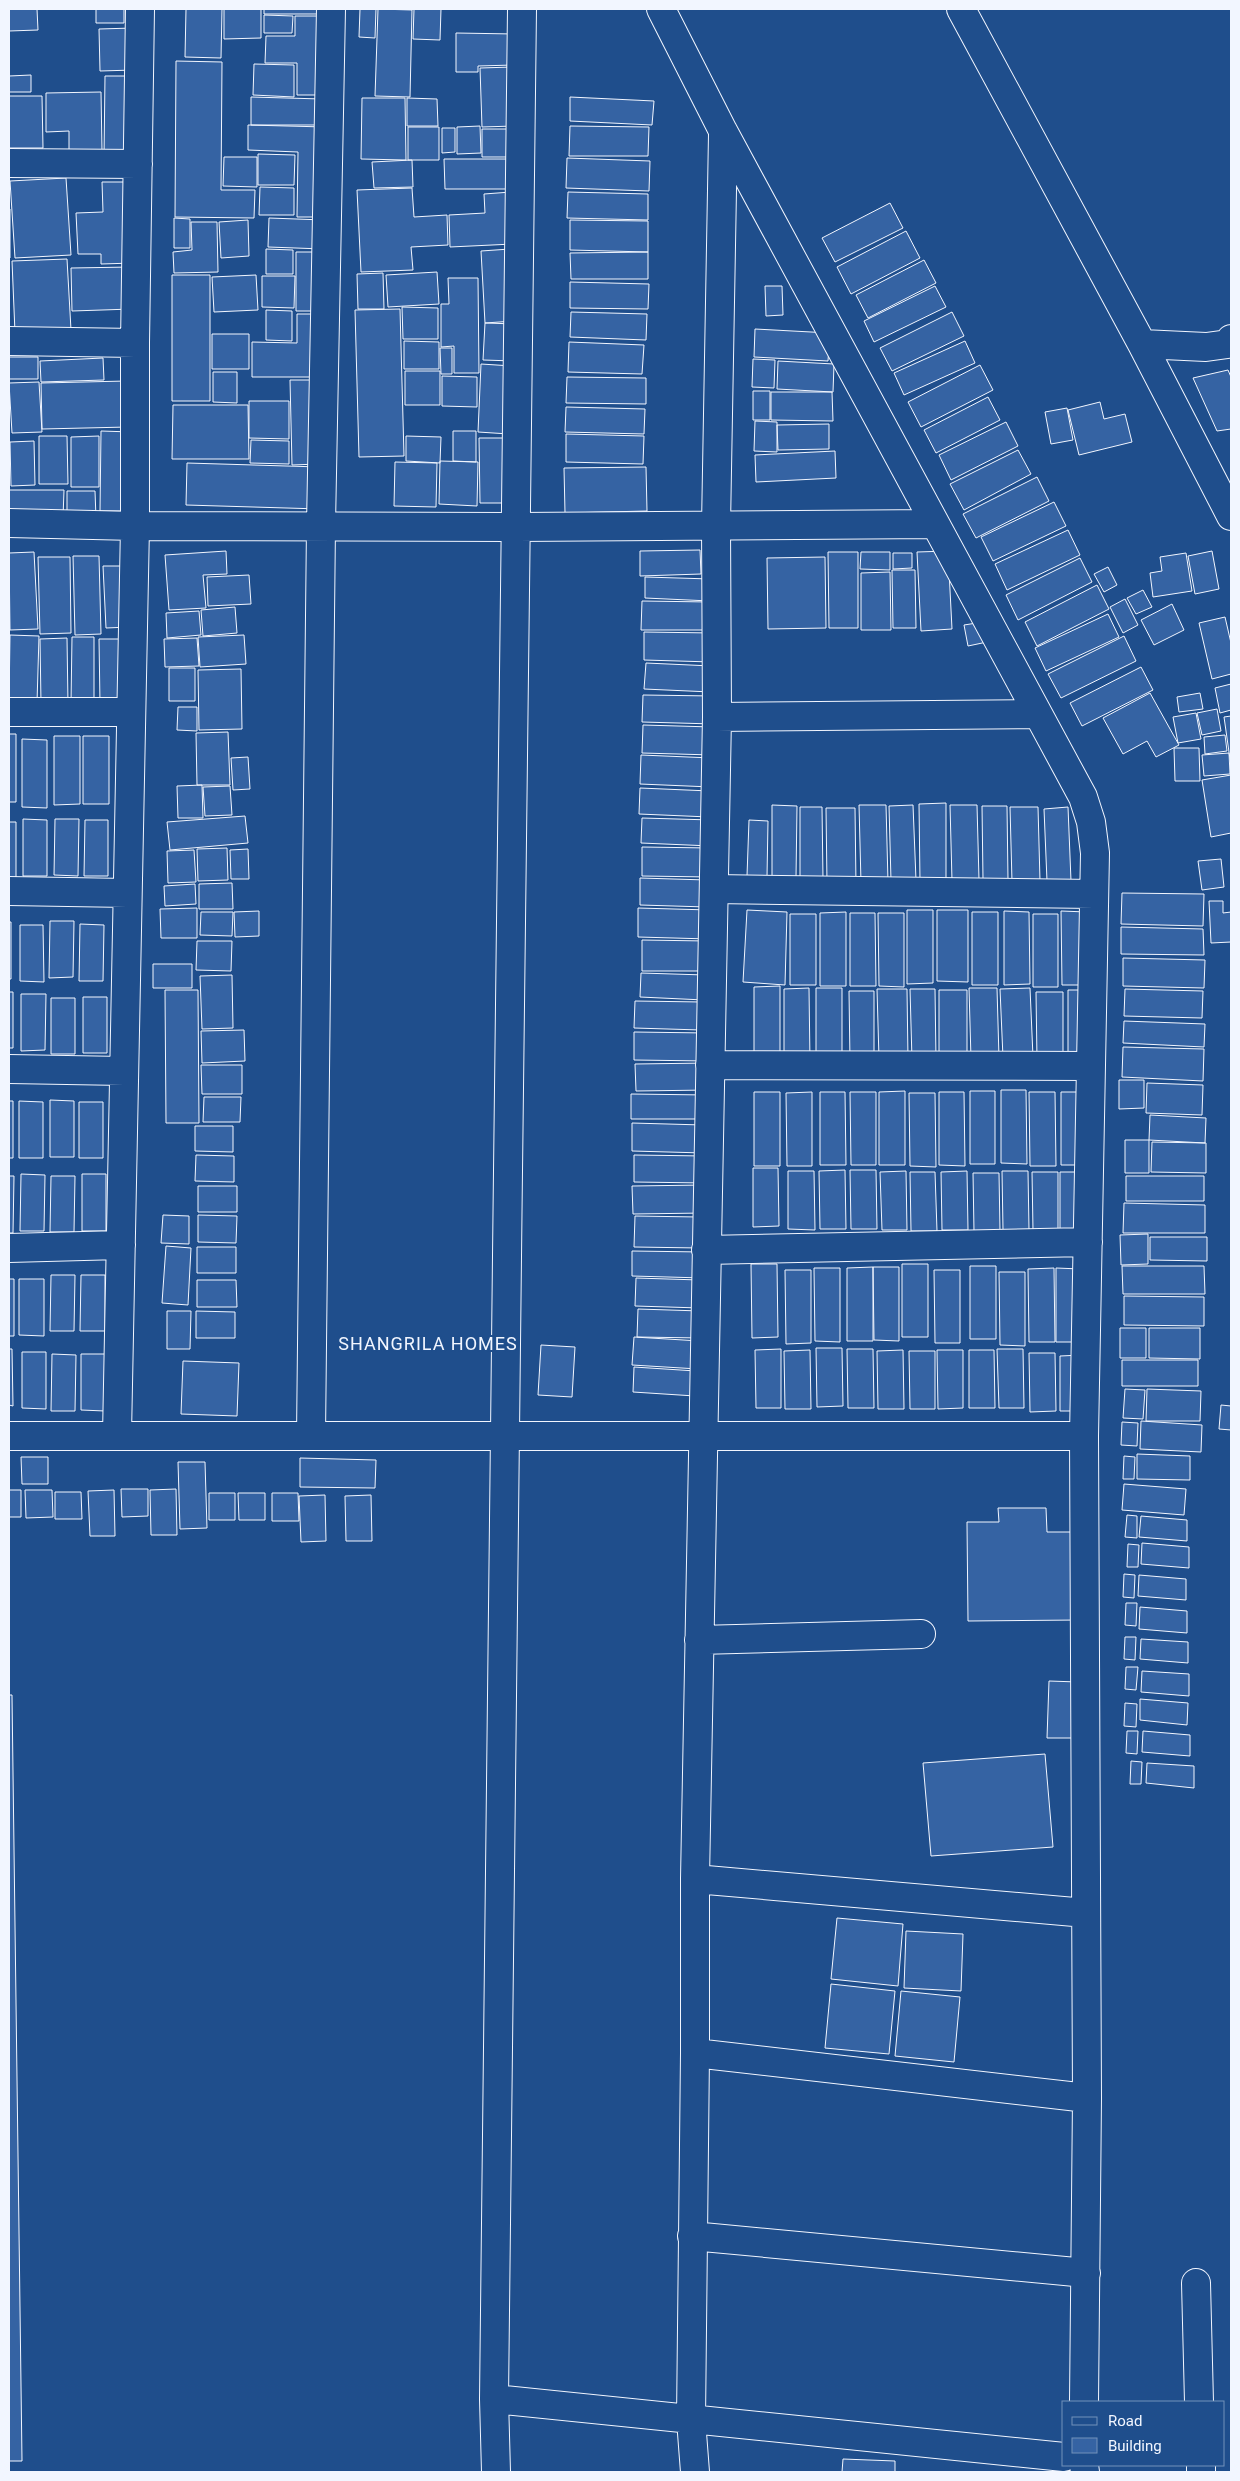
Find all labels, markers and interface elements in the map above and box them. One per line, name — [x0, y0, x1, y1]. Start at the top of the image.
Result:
district label: SHANGRILA HOMES — [338, 1333, 518, 1354]
legend — [1062, 2401, 1225, 2466]
text: Road — [1108, 2412, 1142, 2430]
text: Building — [1108, 2437, 1162, 2455]

